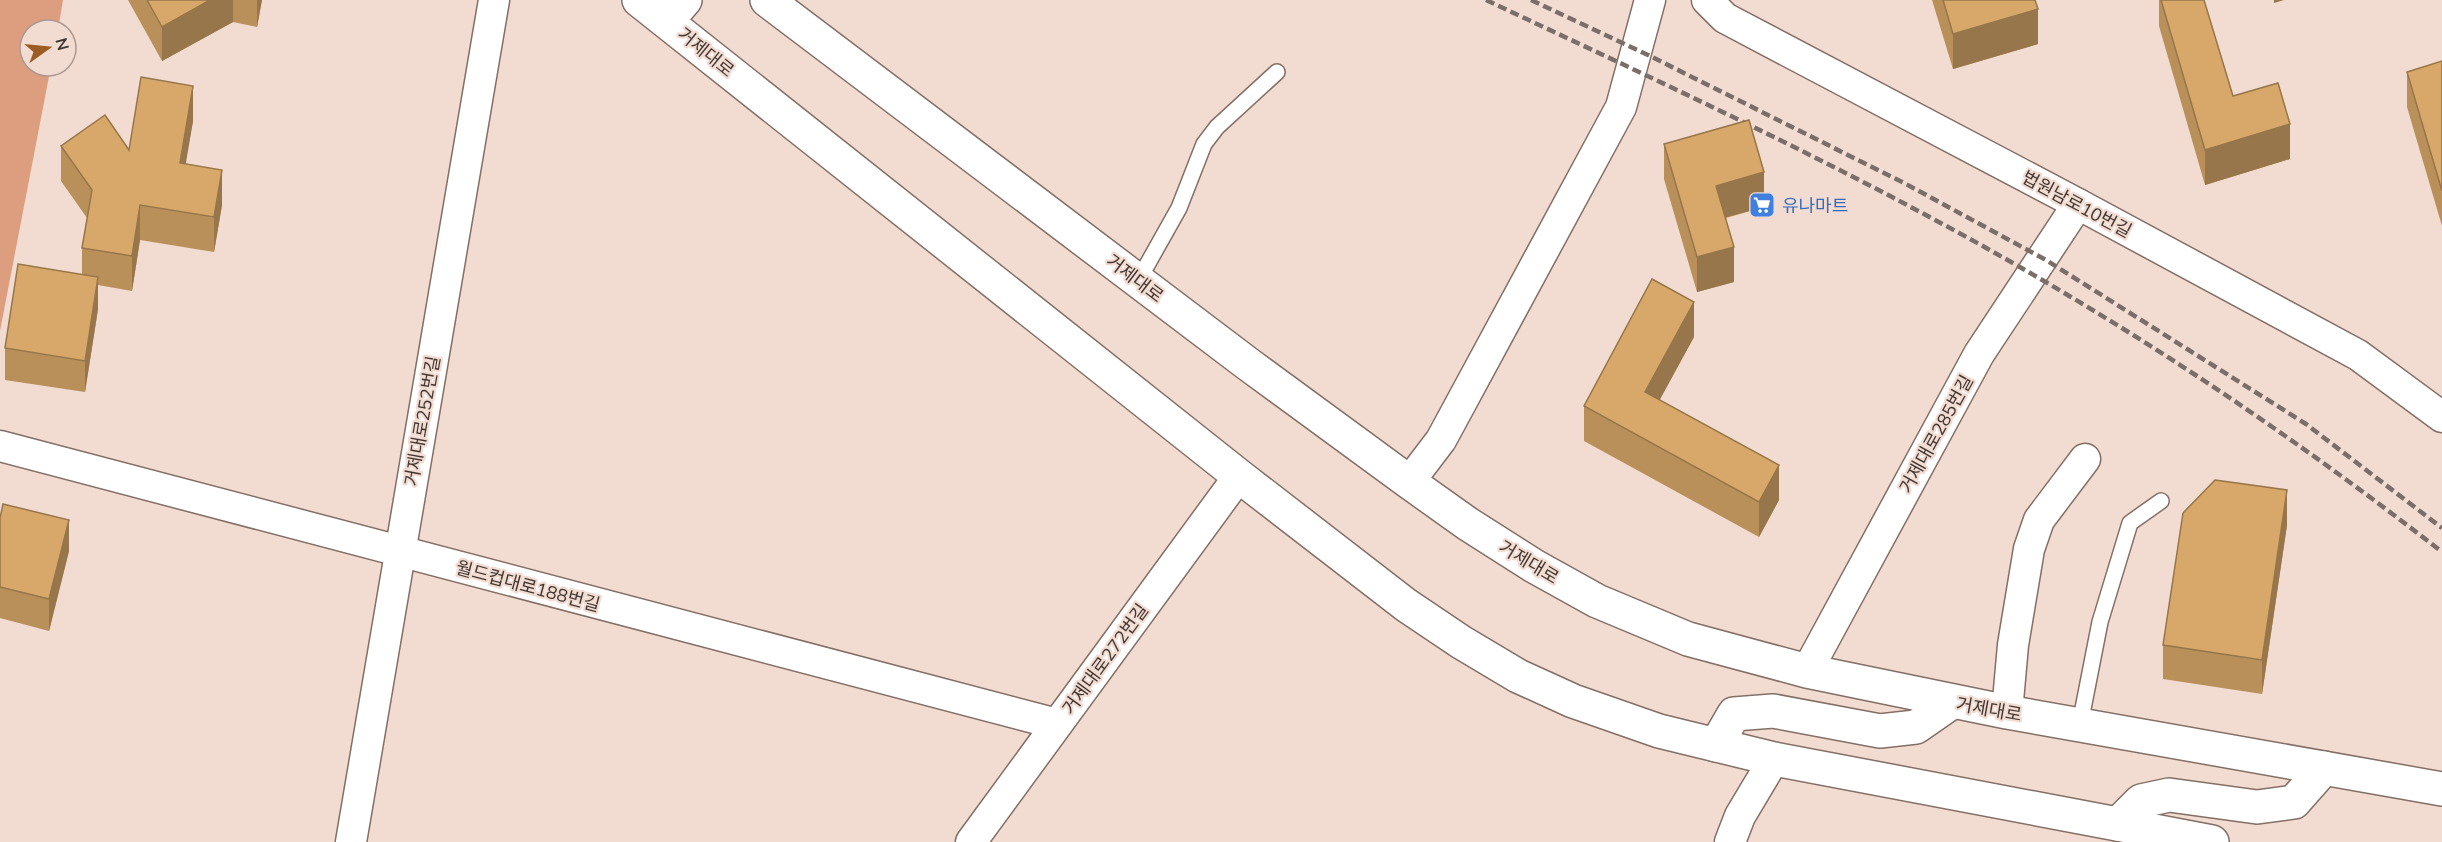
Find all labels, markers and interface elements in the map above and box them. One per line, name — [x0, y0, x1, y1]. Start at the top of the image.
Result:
north arrow — [18, 18, 78, 78]
street label: 거제대로 — [673, 22, 739, 82]
text: N — [51, 36, 74, 53]
street label: 법원남로10번길 — [2018, 165, 2136, 243]
supermarket icon: 유나마트 — [1747, 190, 1777, 220]
place label: 유나마트 — [1782, 194, 1848, 217]
street label: 거제대로 — [1102, 249, 1168, 307]
street label: 거제대로252번길 — [399, 354, 445, 488]
street label: 거제대로285번길 — [1894, 371, 1978, 497]
street label: 거제대로 — [1495, 535, 1563, 589]
street label: 월드컵대로188번길 — [453, 556, 603, 616]
street label: 거제대로272번길 — [1057, 599, 1153, 719]
street label: 거제대로 — [1954, 692, 2024, 726]

